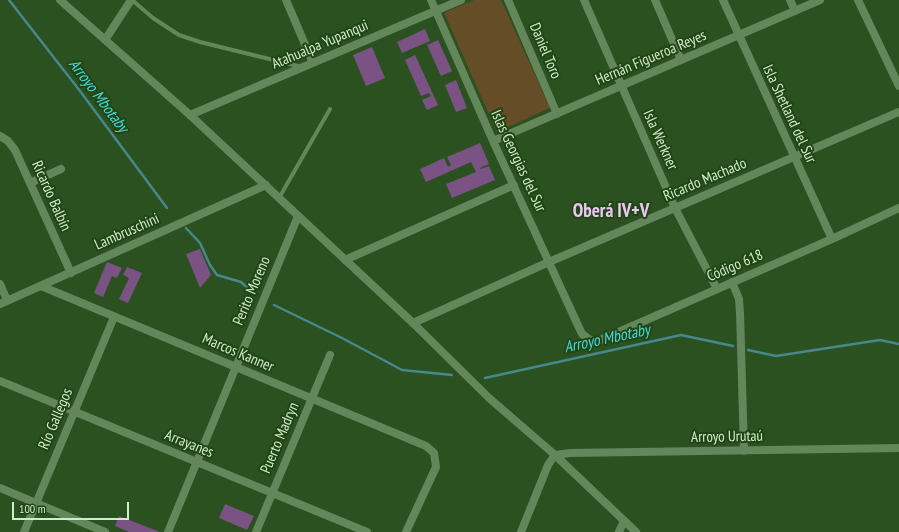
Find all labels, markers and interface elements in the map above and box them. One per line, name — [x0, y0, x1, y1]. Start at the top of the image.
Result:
street label: Atahualpa Yupanqui — [269, 17, 371, 73]
street label: Daniel Toro — [525, 20, 565, 82]
street label: Hernán Figueroa Reyes — [593, 27, 709, 89]
water label: Arroyo Mbotaby — [64, 55, 132, 137]
street label: Isla Shetland del Sur — [758, 62, 820, 166]
street label: Islas Georgias del Sur — [486, 107, 550, 215]
street label: Isla Werkner — [639, 107, 681, 173]
street label: Ricardo Machado — [661, 154, 749, 206]
street label: Ricardo Balbín — [28, 158, 74, 234]
district label: Oberá IV+V — [573, 201, 649, 223]
street label: Lambruschini — [92, 210, 162, 254]
street label: Código 618 — [704, 246, 766, 286]
street label: Perito Moreno — [229, 254, 275, 328]
water label: Arroyo Mbotaby — [562, 321, 652, 357]
street label: Marcos Kanner — [199, 330, 277, 376]
street label: Río Gallegos — [35, 386, 77, 452]
street label: Puerto Madryn — [257, 400, 303, 476]
street label: Arrayanes — [162, 426, 216, 462]
street label: Arroyo Urutaú — [691, 427, 763, 447]
scale bar — [14, 494, 131, 520]
text: 100 m — [19, 501, 46, 516]

